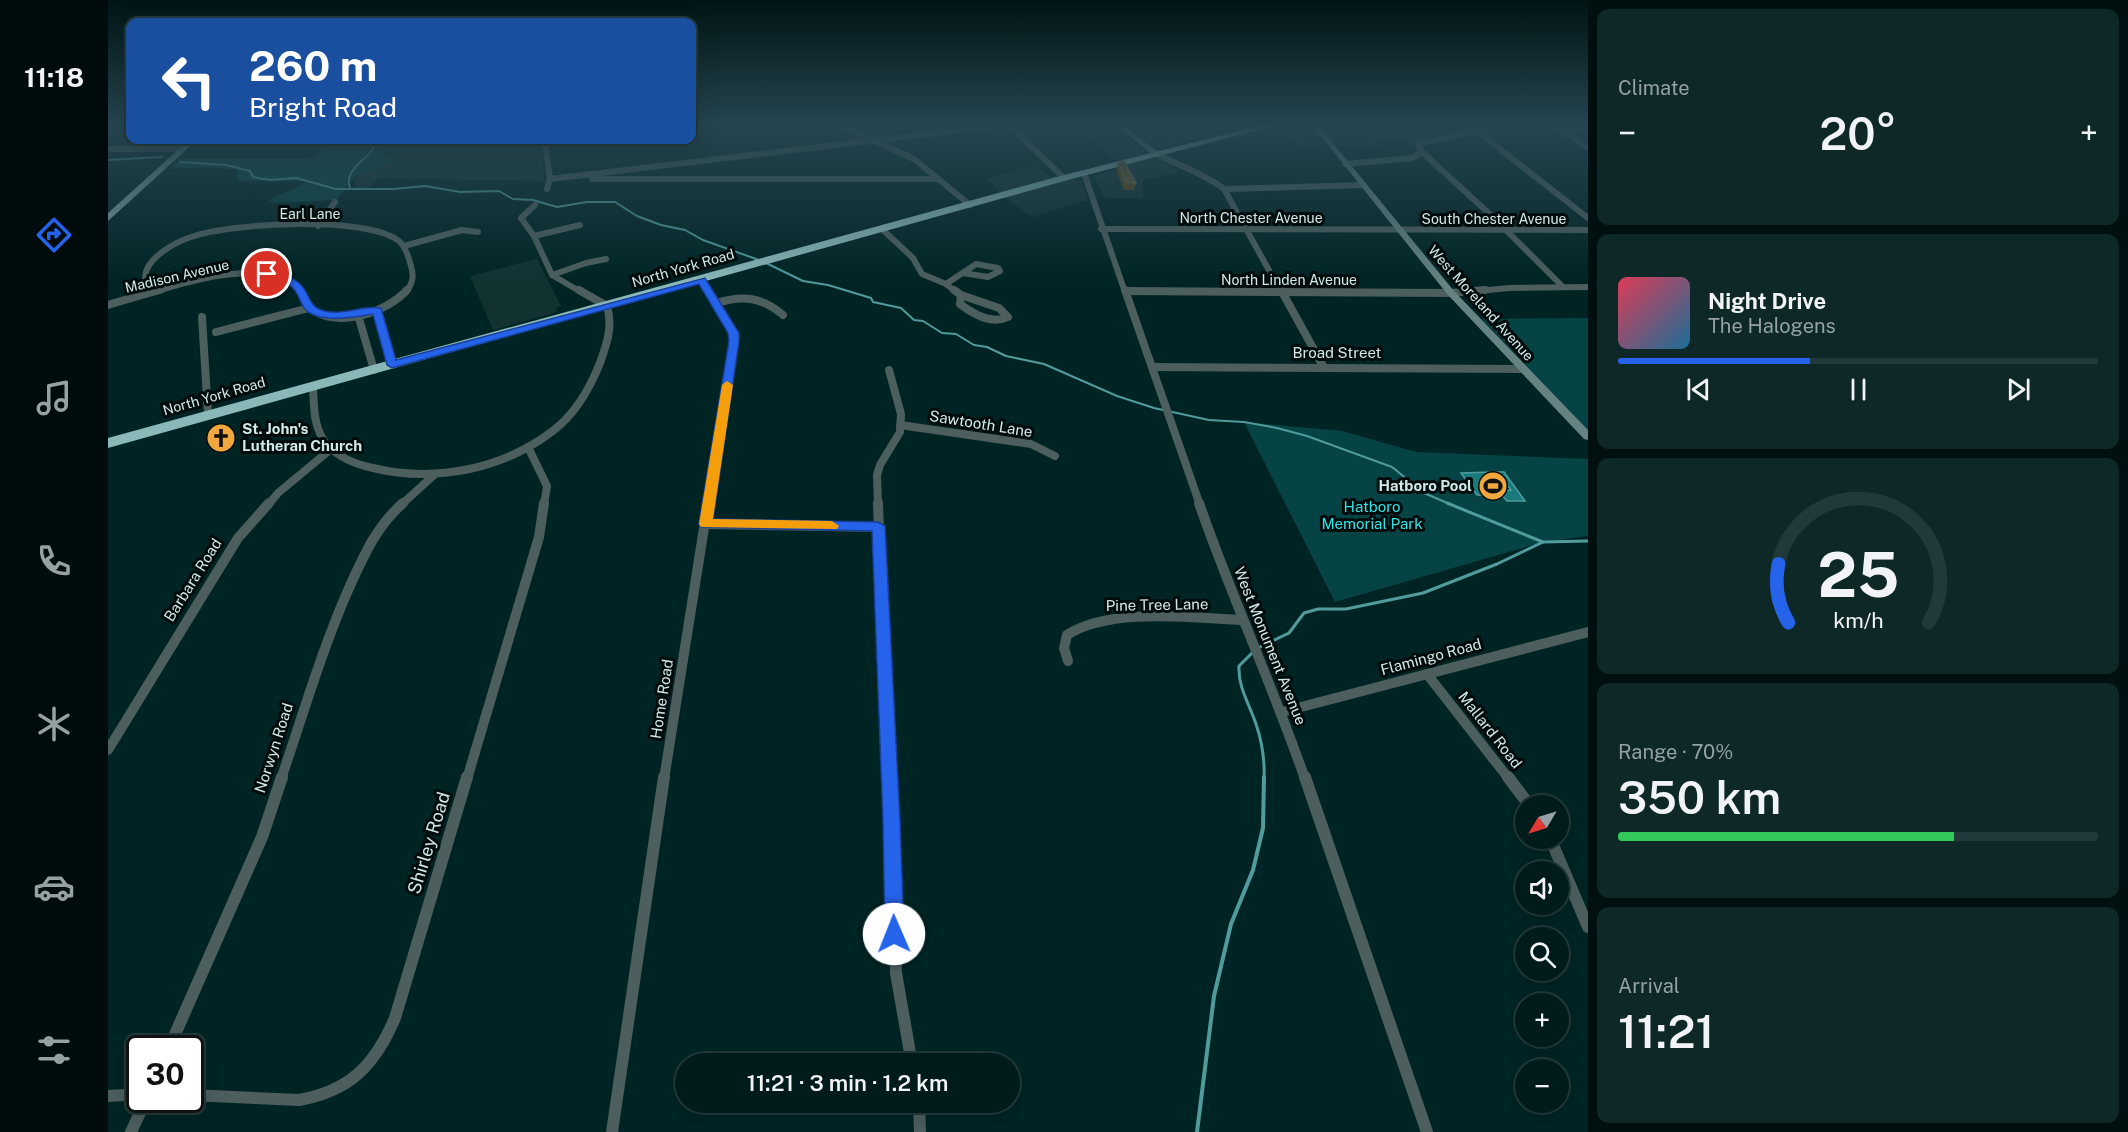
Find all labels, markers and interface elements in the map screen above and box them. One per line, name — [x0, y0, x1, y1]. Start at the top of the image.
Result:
text: 260 m — [249, 41, 377, 90]
icon: left — [150, 42, 228, 120]
text: 11:18 — [24, 61, 84, 93]
text: Climate — [1618, 76, 1690, 100]
text: Bright Road — [249, 91, 397, 123]
text: 20° — [1819, 107, 1897, 160]
text: − — [1618, 114, 1636, 152]
text: + — [2080, 114, 2098, 152]
street label: Earl Lane — [279, 206, 341, 222]
street label: North Chester Avenue — [1179, 210, 1323, 226]
street label: South Chester Avenue — [1422, 211, 1567, 227]
icon: directions — [33, 214, 75, 256]
street label: West Moreland Avenue — [1425, 242, 1537, 364]
street label: North York Road — [630, 246, 736, 290]
pin — [241, 248, 292, 299]
street label: Madison Avenue — [123, 256, 231, 296]
icon: arrive — [250, 257, 283, 290]
street label: North Linden Avenue — [1221, 272, 1357, 288]
text: Night Drive — [1708, 288, 1826, 314]
text: The Halogens — [1708, 314, 1836, 338]
street label: Broad Street — [1293, 344, 1382, 361]
icon: previous — [1682, 373, 1715, 406]
icon: pause — [1842, 373, 1875, 406]
icon: next — [2002, 373, 2035, 406]
street label: North York Road — [161, 374, 267, 418]
icon: music — [33, 377, 75, 419]
street label: Sawtooth Lane — [928, 407, 1034, 440]
place label: St. John's Lutheran Church — [242, 420, 362, 454]
church icon: St. John's Lutheran Church — [205, 422, 237, 454]
sports icon: Hatboro Pool — [1477, 470, 1509, 502]
place label: Hatboro Pool — [1378, 477, 1472, 494]
park label: Hatboro Memorial Park — [1321, 498, 1423, 532]
street label: Barbara Road — [160, 535, 225, 624]
text: 25 — [1817, 538, 1899, 611]
icon: phone — [33, 540, 75, 582]
street label: West Monument Avenue — [1231, 564, 1310, 727]
street label: Pine Tree Lane — [1106, 595, 1208, 614]
text: km/h — [1833, 608, 1883, 633]
street label: Flamingo Road — [1379, 635, 1483, 678]
street label: Home Road — [647, 658, 676, 740]
street label: Mallard Road — [1455, 688, 1526, 771]
street label: Norwyn Road — [251, 701, 296, 795]
icon: climate — [33, 703, 75, 745]
text: Range · 70% — [1618, 740, 1733, 764]
text: 350 km — [1618, 771, 1781, 824]
street label: Shirley Road — [403, 789, 454, 896]
north arrow — [1515, 795, 1569, 849]
map controls — [1515, 795, 1569, 1113]
button: sound — [1515, 861, 1569, 915]
icon: car — [33, 866, 75, 908]
position arrow — [862, 902, 926, 966]
button: search — [1515, 927, 1569, 981]
text: Arrival — [1618, 974, 1680, 998]
button: + — [1515, 993, 1569, 1047]
text: 11:21 — [1618, 1005, 1714, 1058]
icon: filters — [33, 1029, 75, 1071]
speed limit sign: 30 — [126, 1035, 204, 1113]
button: − — [1515, 1059, 1569, 1113]
text: 11:21 · 3 min · 1.2 km — [747, 1070, 948, 1096]

